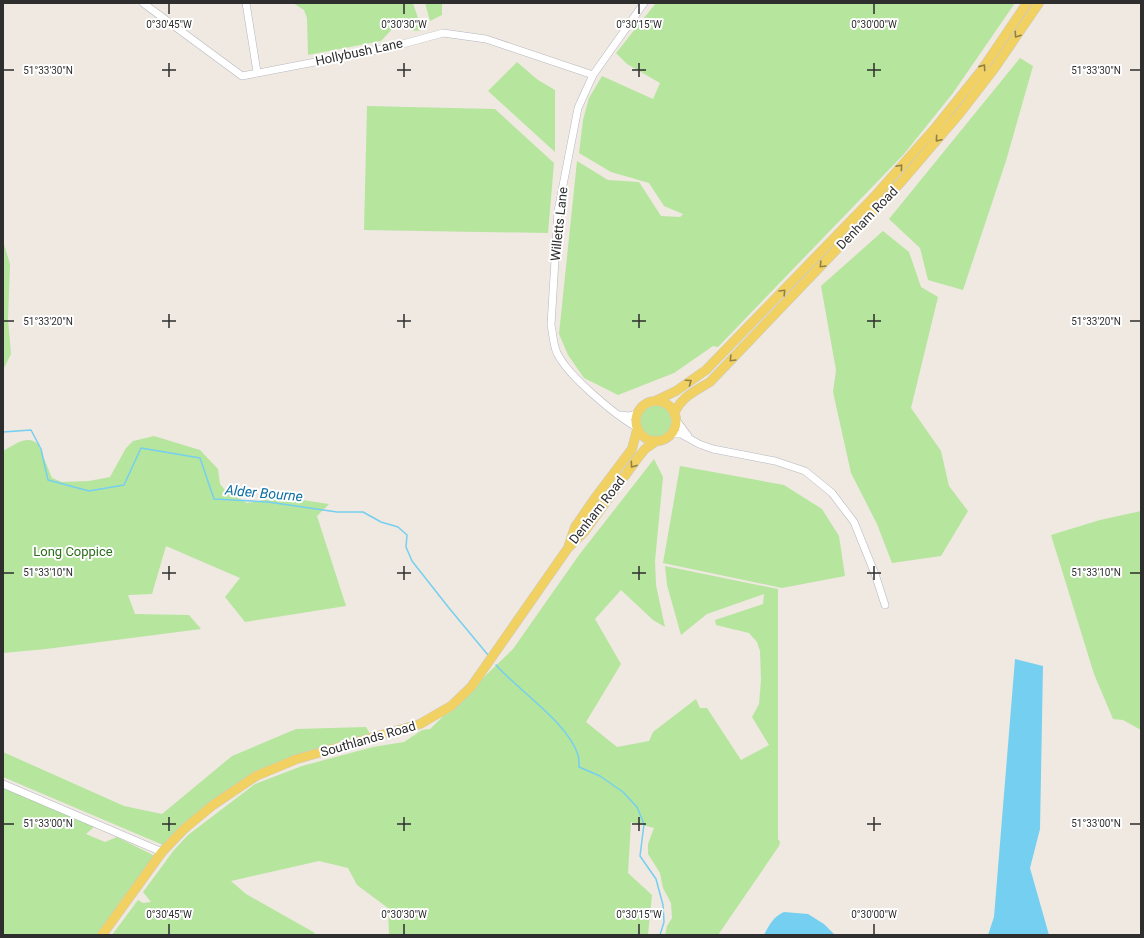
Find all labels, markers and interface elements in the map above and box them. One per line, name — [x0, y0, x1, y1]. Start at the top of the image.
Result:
text: 0°30'45"W — [146, 19, 192, 30]
text: 0°30'30"W — [381, 19, 427, 30]
text: 0°30'15"W — [616, 19, 662, 30]
text: 0°30'00"W — [851, 19, 897, 30]
one-way arrow — [1014, 31, 1022, 38]
street label: Hollybush Lane — [314, 35, 404, 69]
one-way arrow — [978, 64, 986, 71]
text: 51°33'30"N — [23, 65, 73, 76]
text: 51°33'30"N — [1071, 65, 1121, 76]
one-way arrow — [936, 134, 943, 141]
one-way arrow — [896, 165, 903, 172]
street label: Denham Road — [833, 184, 901, 252]
street label: Willetts Lane — [548, 186, 570, 262]
one-way arrow — [819, 260, 827, 268]
one-way arrow — [778, 289, 785, 297]
text: 51°33'20"N — [23, 316, 73, 327]
text: 51°33'20"N — [1071, 316, 1121, 327]
one-way arrow — [729, 354, 737, 362]
one-way arrow — [685, 379, 692, 387]
one-way arrow — [631, 461, 638, 468]
street label: Denham Road — [566, 473, 628, 547]
water label: Alder Bourne — [223, 482, 304, 504]
park label: Long Coppice — [33, 544, 113, 559]
text: 51°33'10"N — [23, 567, 73, 578]
text: 51°33'10"N — [1071, 567, 1121, 578]
street label: Southlands Road — [319, 718, 417, 760]
text: 51°33'00"N — [23, 818, 73, 829]
text: 51°33'00"N — [1071, 818, 1121, 829]
text: 0°30'45"W — [146, 909, 192, 920]
text: 0°30'30"W — [381, 909, 427, 920]
text: 0°30'15"W — [616, 909, 662, 920]
text: 0°30'00"W — [851, 909, 897, 920]

